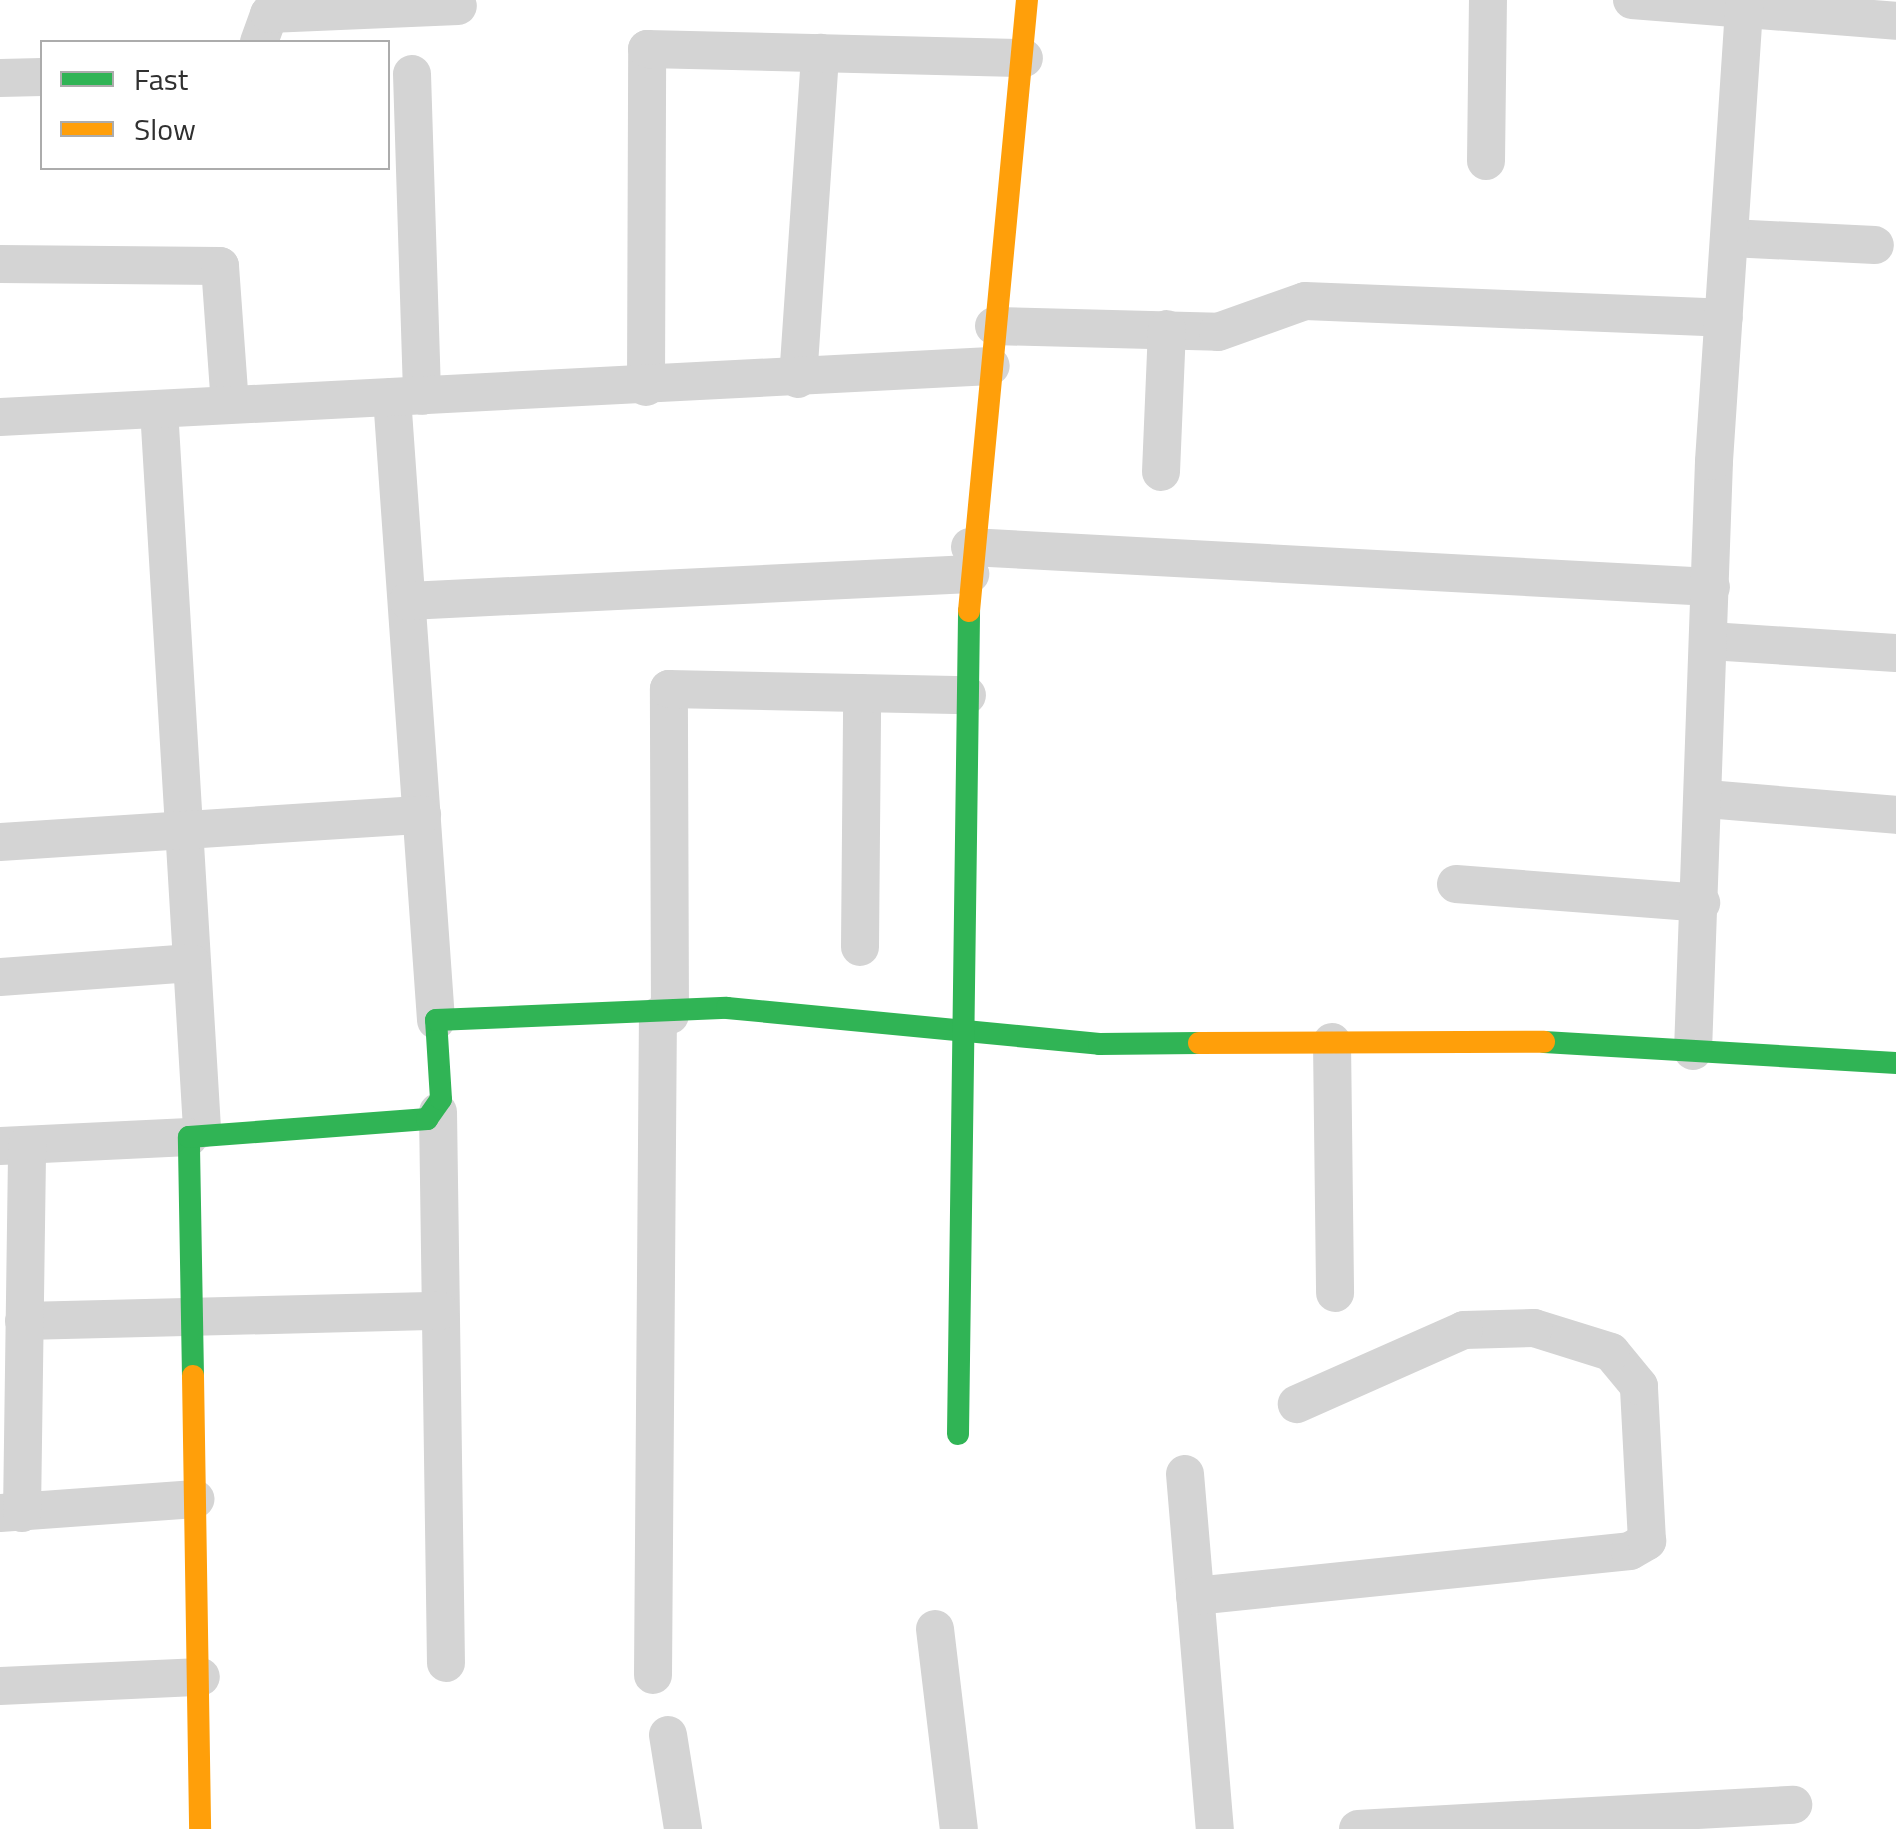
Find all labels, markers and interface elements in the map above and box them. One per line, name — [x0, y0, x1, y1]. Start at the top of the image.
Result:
legend — [40, 40, 390, 170]
text: Fast — [134, 56, 188, 102]
text: Slow — [134, 106, 196, 152]

